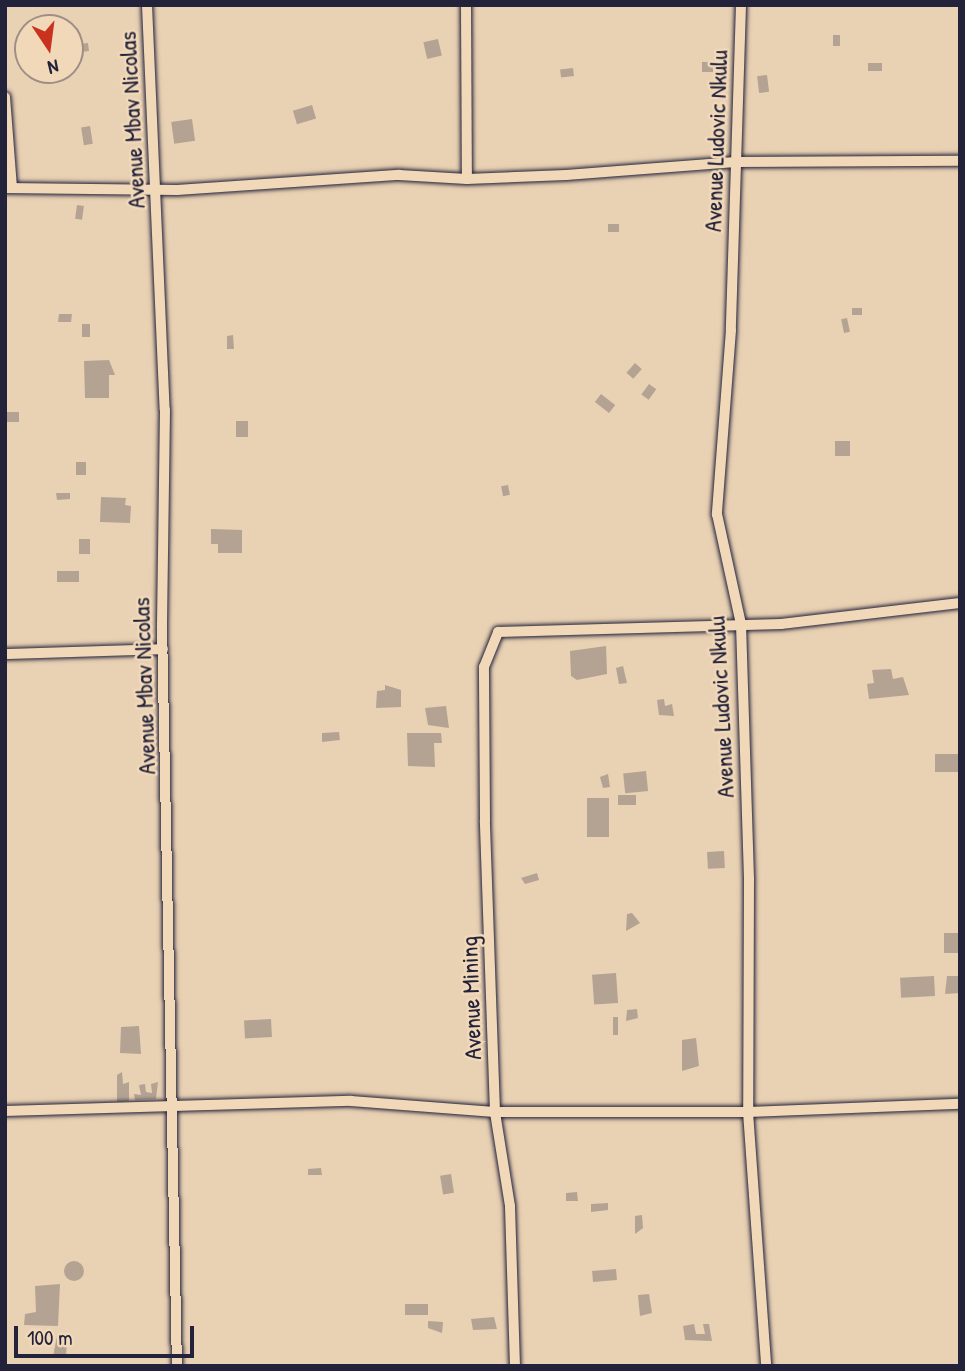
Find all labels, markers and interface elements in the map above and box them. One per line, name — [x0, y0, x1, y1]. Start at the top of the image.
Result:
north arrow — [14, 14, 84, 84]
street label: Avenue Mbav Nicolas — [113, 31, 151, 209]
street label: Avenue Ludovic Nkulu — [698, 50, 734, 232]
text: N — [45, 54, 61, 81]
street label: Avenue Mbav Nicolas — [127, 597, 161, 775]
street label: Avenue Ludovic Nkulu — [702, 615, 740, 799]
street label: Avenue Mining — [454, 936, 488, 1060]
scale bar — [18, 1312, 198, 1356]
text: 100 m — [27, 1323, 73, 1352]

